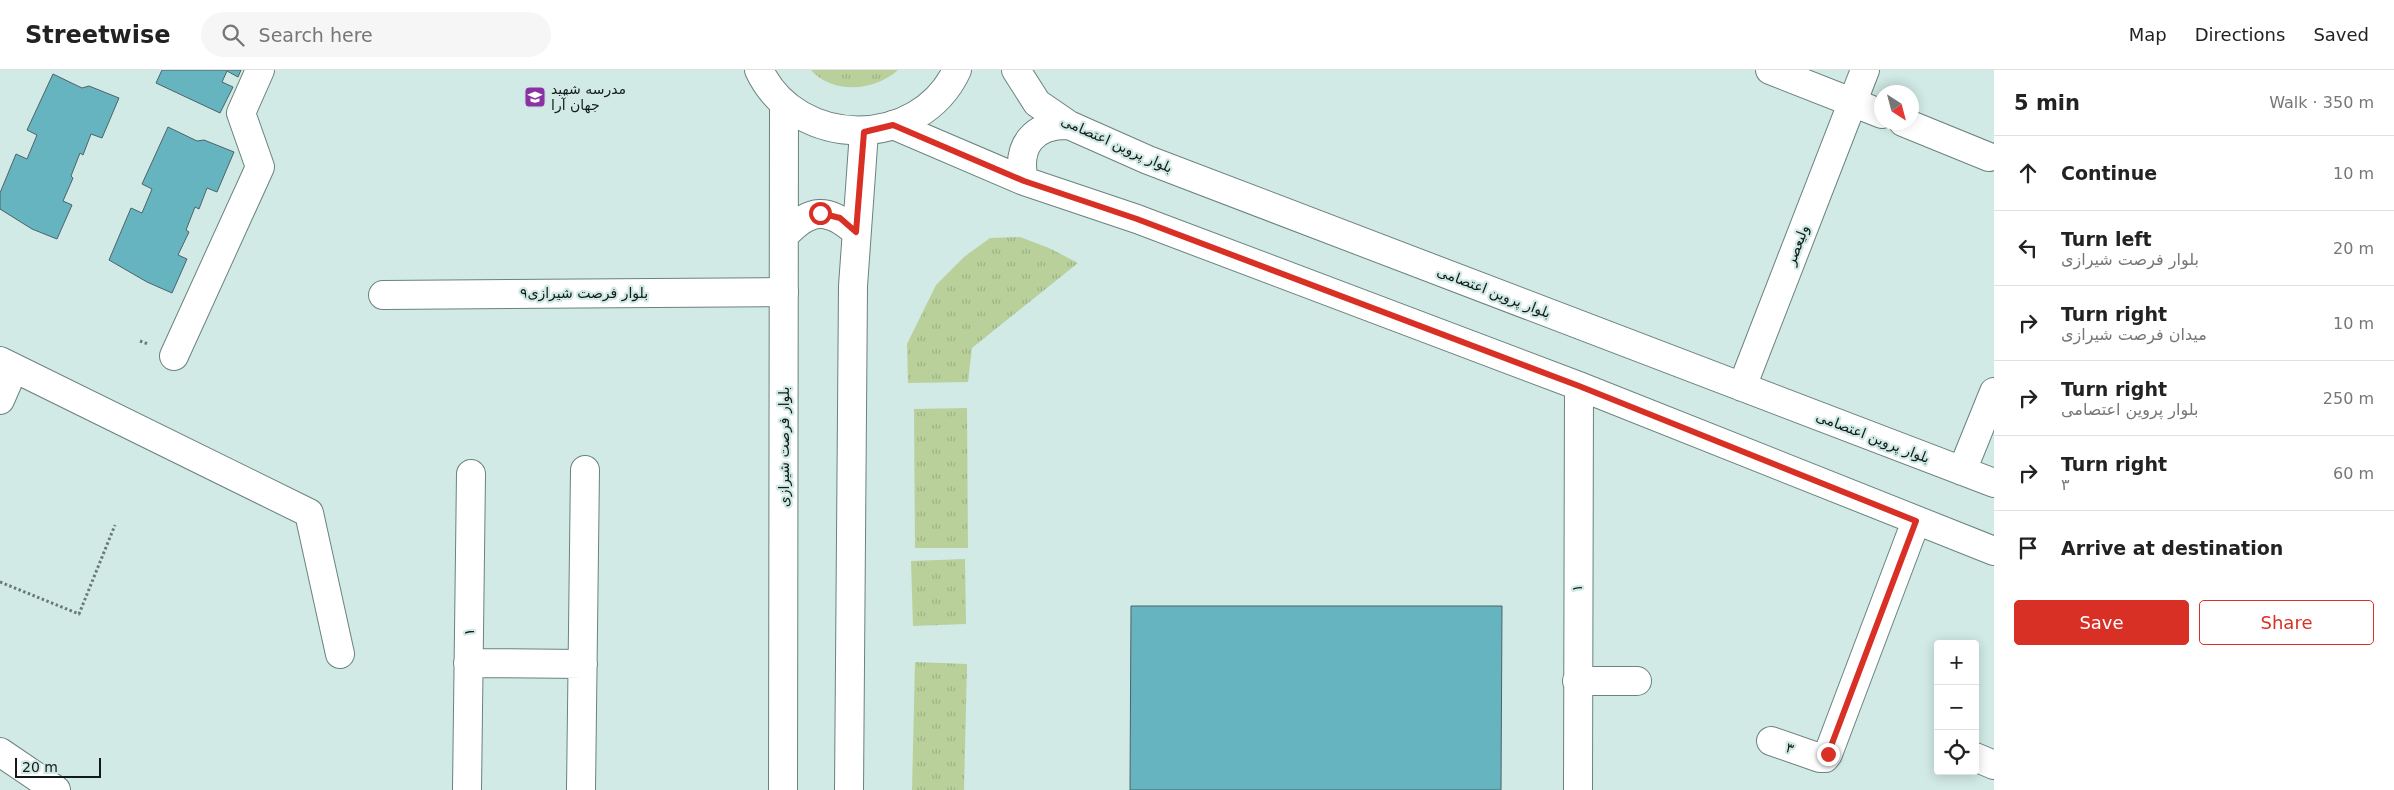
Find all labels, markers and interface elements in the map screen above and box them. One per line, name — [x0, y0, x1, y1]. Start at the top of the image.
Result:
search box — [201, 12, 551, 57]
text: Streetwise — [25, 21, 171, 49]
icon: search — [219, 21, 247, 49]
text: Search here — [259, 24, 373, 46]
text: Map — [2129, 24, 2167, 45]
text: Directions — [2195, 24, 2285, 45]
text: Saved — [2313, 24, 2369, 45]
place label: مدرسه شهید جهان آرا — [551, 81, 626, 114]
school or university icon: مدرسه شهید جهان آرا — [523, 85, 547, 109]
north arrow — [1874, 85, 1919, 130]
text: 5 min — [2014, 91, 2080, 115]
text: Walk · 350 m — [2269, 93, 2374, 112]
street label: بلوار پروین اعتصامی — [1058, 112, 1175, 177]
icon: ahead — [2014, 159, 2042, 187]
text: Continue — [2061, 162, 2157, 184]
text: 10 m — [2333, 164, 2374, 183]
route start — [809, 202, 832, 225]
street label: ولیعصر — [1782, 223, 1813, 269]
text: Turn left — [2061, 228, 2152, 250]
icon: left — [2014, 234, 2042, 262]
text: 20 m — [2333, 239, 2374, 258]
text: بلوار فرصت شیرازی — [2061, 250, 2199, 269]
street label: بلوار پروین اعتصامی — [1435, 263, 1553, 322]
street label: ۹بلوار فرصت شیرازی — [520, 285, 648, 302]
text: Turn right — [2061, 303, 2167, 325]
icon: right — [2014, 309, 2042, 337]
text: 10 m — [2333, 314, 2374, 333]
text: میدان فرصت شیرازی — [2061, 325, 2207, 344]
text: Turn right — [2061, 378, 2167, 400]
icon: right — [2014, 384, 2042, 412]
street label: بلوار فرصت شیرازی — [776, 387, 793, 507]
text: 250 m — [2323, 389, 2374, 408]
text: بلوار پروین اعتصامی — [2061, 400, 2198, 419]
street label: بلوار پروین اعتصامی — [1814, 408, 1932, 467]
text: Turn right — [2061, 453, 2167, 475]
icon: right — [2014, 459, 2042, 487]
text: 60 m — [2333, 464, 2374, 483]
text: ۳ — [2061, 475, 2070, 494]
icon: arrive — [2014, 534, 2042, 562]
text: Arrive at destination — [2061, 537, 2283, 559]
street label: ۱ — [1569, 584, 1585, 592]
button: Save — [2014, 600, 2189, 645]
button: Share — [2199, 600, 2374, 645]
street label: ۱ — [461, 628, 477, 636]
map controls — [1934, 640, 1979, 775]
button: + — [1934, 640, 1979, 685]
button: − — [1934, 685, 1979, 730]
button: locate — [1934, 730, 1979, 775]
street label: ۳ — [1784, 739, 1796, 757]
route end — [1817, 743, 1840, 766]
scale bar — [15, 755, 101, 778]
text: 20 m — [22, 759, 58, 775]

